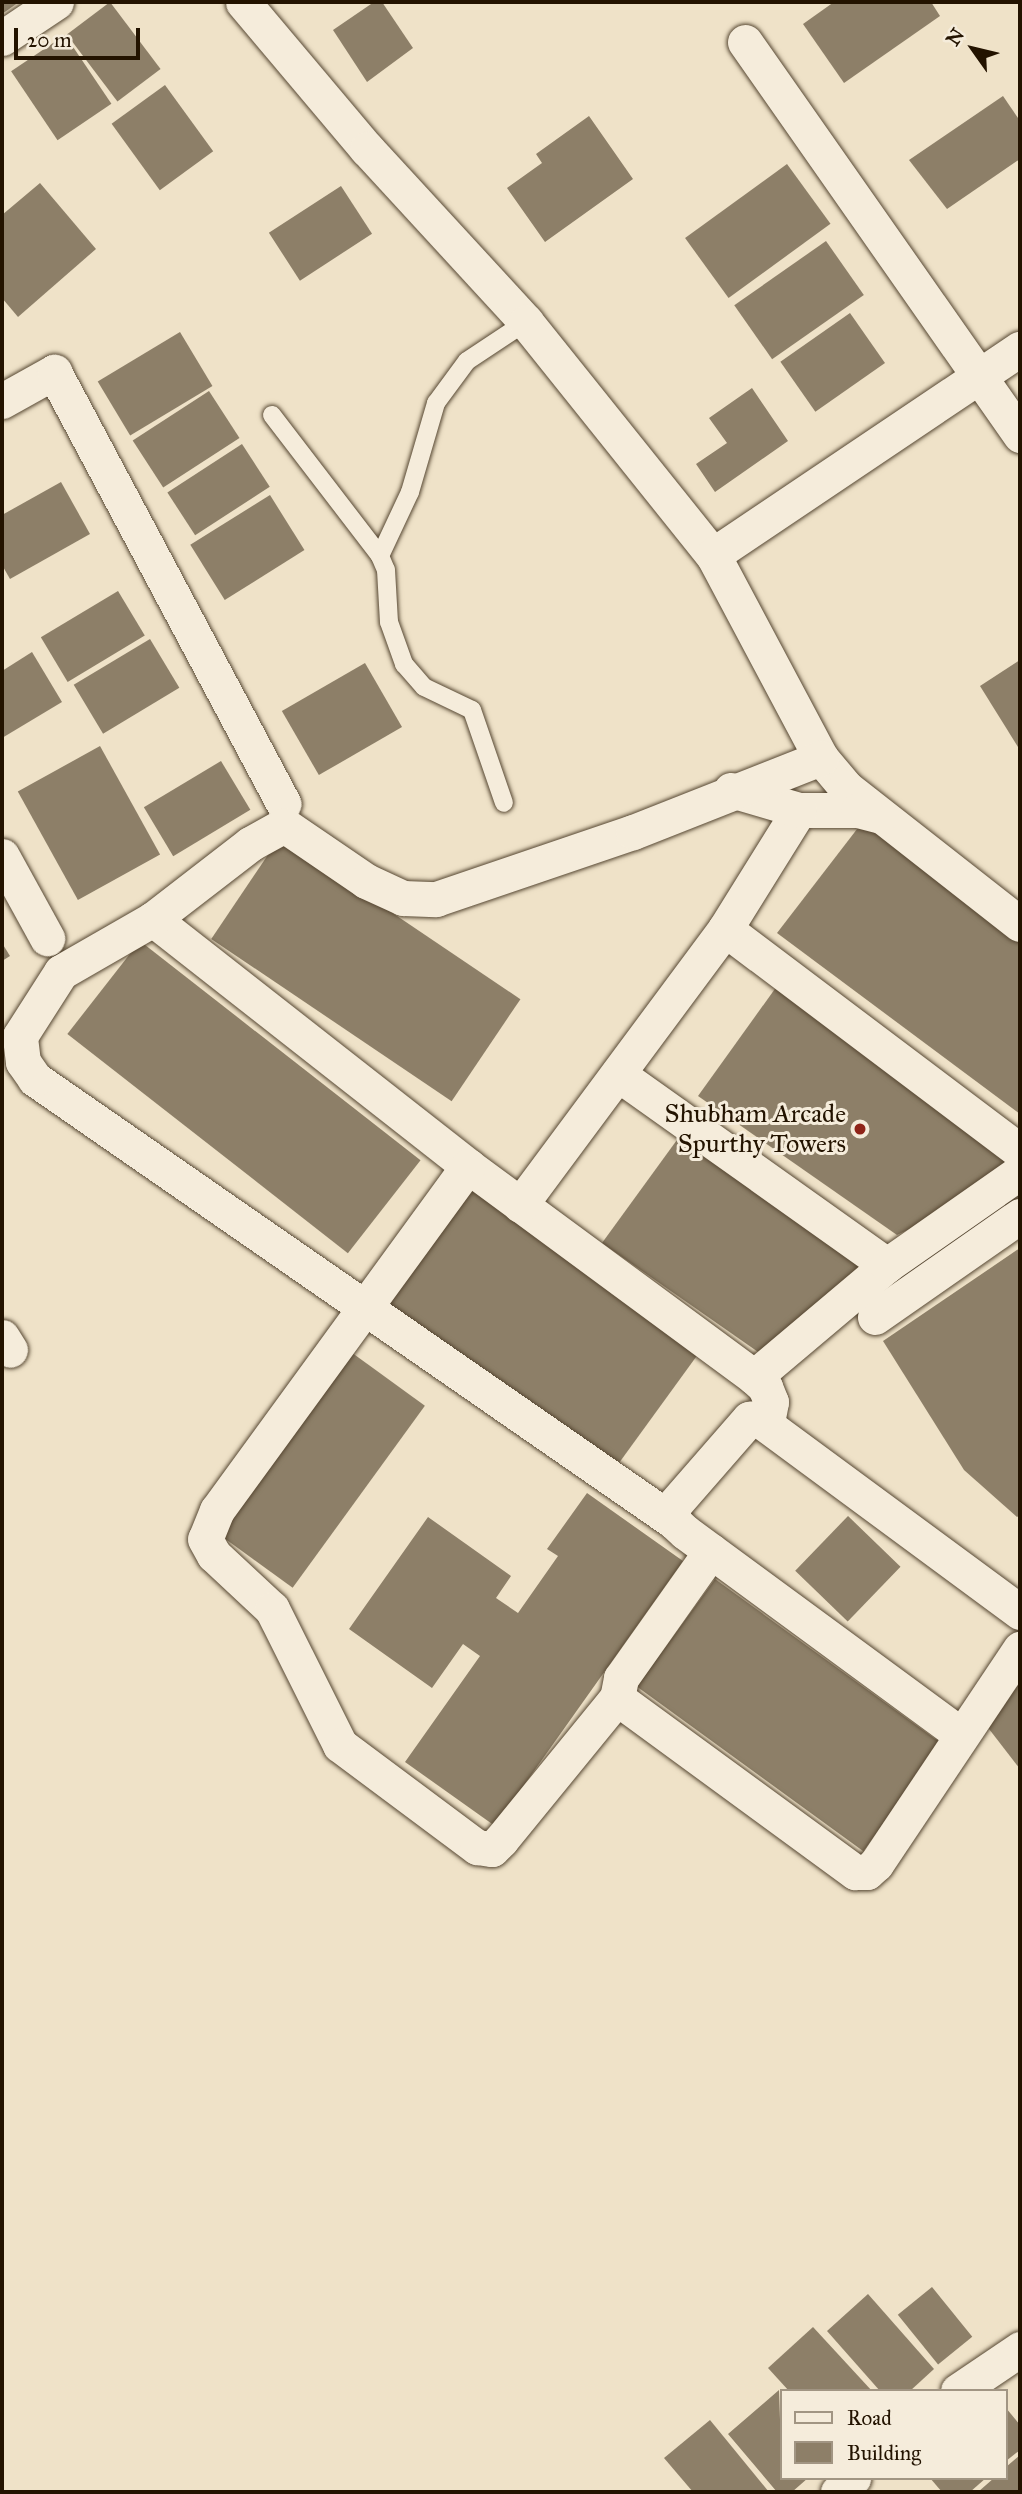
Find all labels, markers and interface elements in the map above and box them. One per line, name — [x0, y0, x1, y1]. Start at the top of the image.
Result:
scale bar — [18, 14, 144, 58]
north arrow — [938, 14, 1008, 84]
text: N — [941, 24, 969, 50]
text: 20 m — [27, 27, 72, 53]
place label: Shubham Arcade Spurthy Towers — [665, 1098, 846, 1160]
marker: Shubham Arcade Spurthy Towers — [852, 1121, 868, 1137]
legend — [780, 2389, 1008, 2480]
text: Road — [847, 2405, 892, 2431]
text: Building — [847, 2440, 921, 2466]

